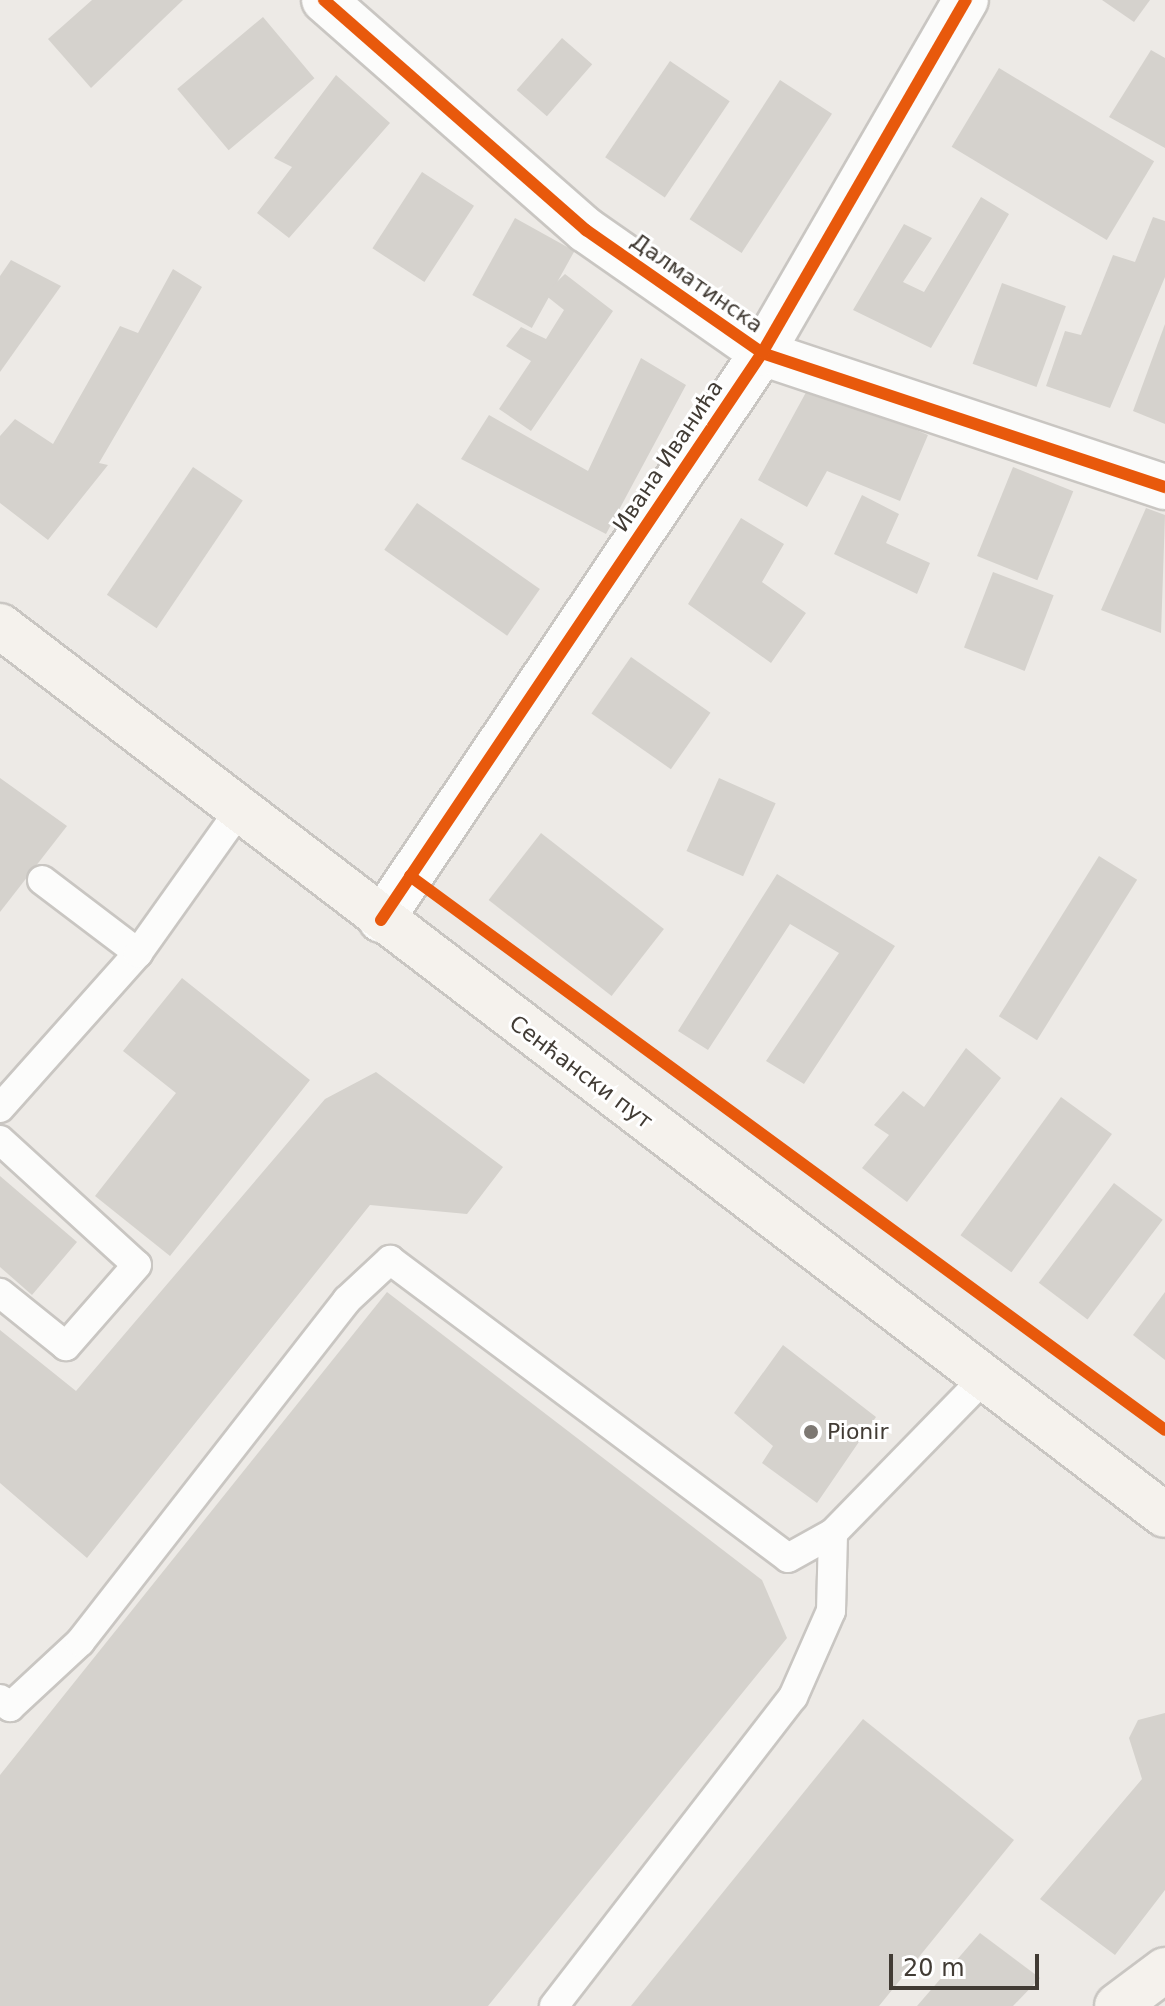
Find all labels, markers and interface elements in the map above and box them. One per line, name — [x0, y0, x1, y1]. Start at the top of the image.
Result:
street label: Далматинска — [626, 228, 768, 338]
street label: Ивана Иванића — [608, 375, 728, 537]
street label: Сенћански пут — [504, 1010, 658, 1134]
place label: Pionir — [827, 1419, 888, 1445]
marker: Pionir — [802, 1423, 820, 1441]
scale bar — [893, 1938, 1043, 1988]
text: 20 m — [903, 1954, 965, 1982]

